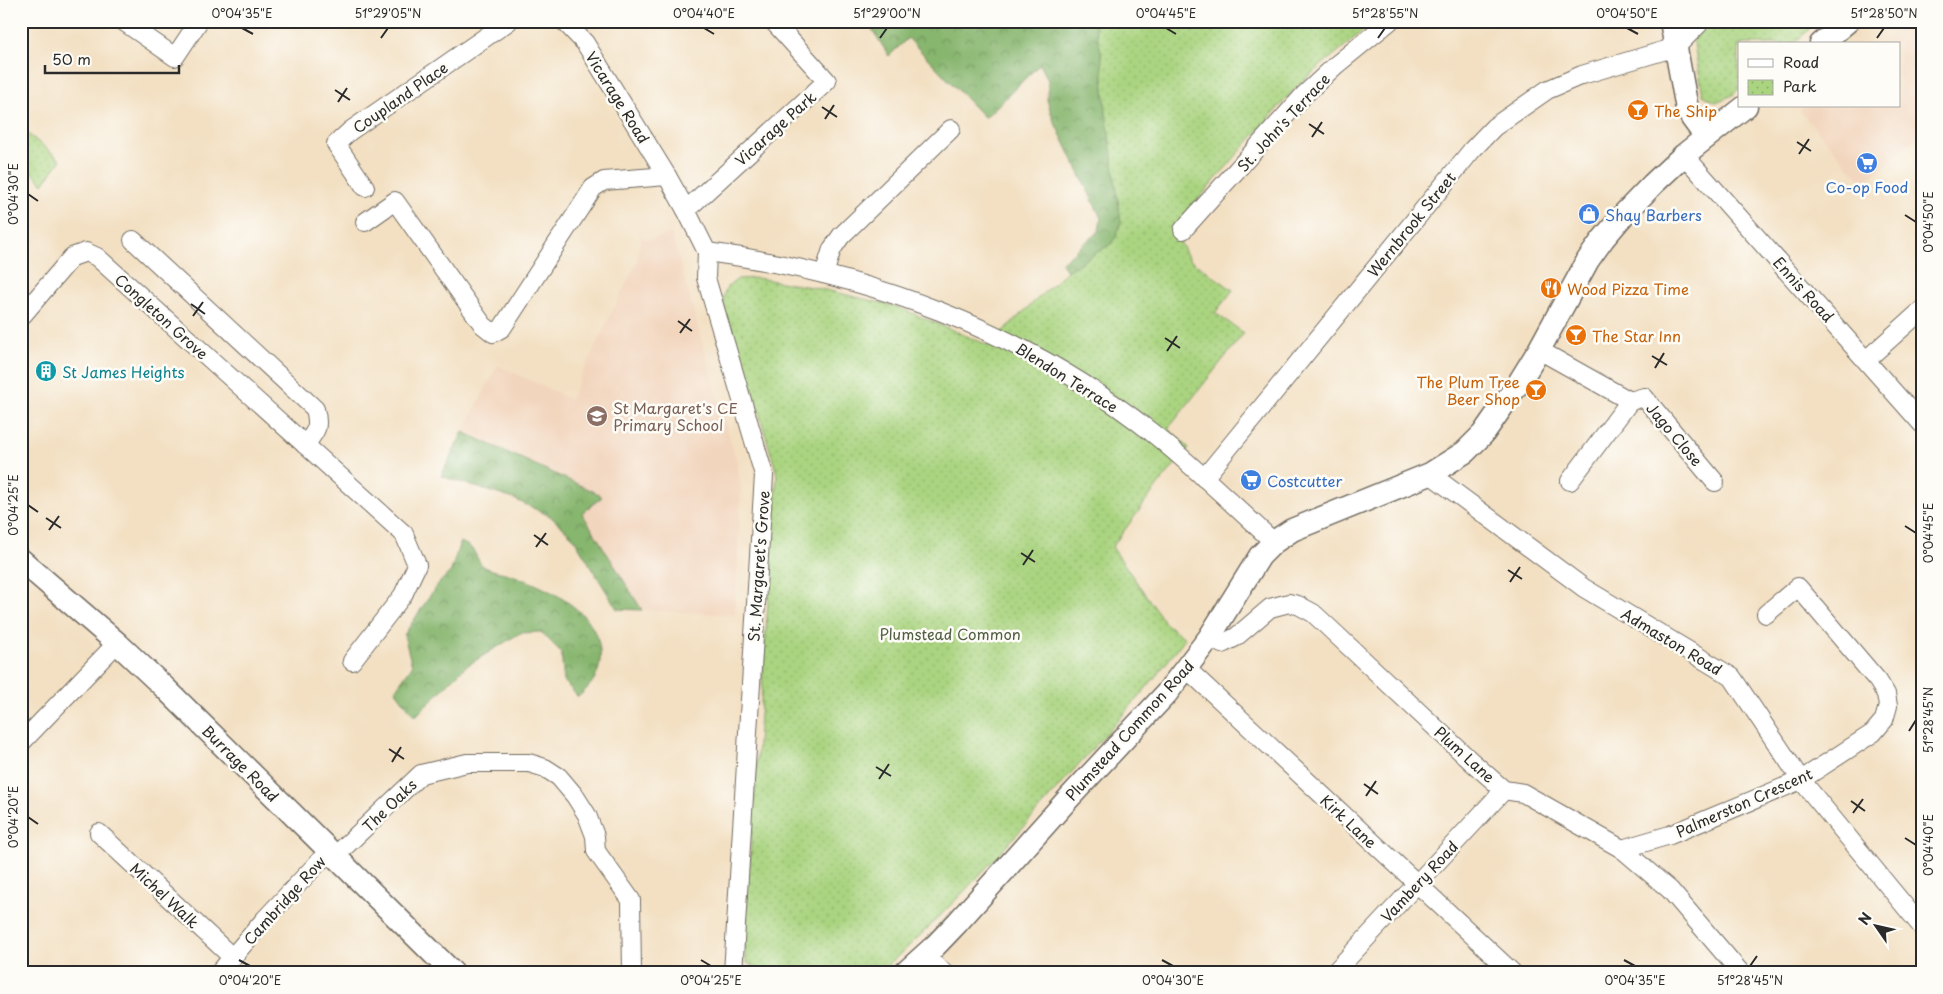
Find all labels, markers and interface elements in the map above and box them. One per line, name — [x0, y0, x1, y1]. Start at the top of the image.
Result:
text: 0°04'35"E — [212, 4, 272, 22]
text: 51°29'05"N — [355, 4, 421, 22]
text: 0°04'40"E — [673, 4, 735, 22]
text: 51°29'00"N — [853, 4, 921, 22]
text: 0°04'45"E — [1136, 4, 1196, 22]
text: 51°28'55"N — [1352, 4, 1418, 22]
text: 0°04'50"E — [1596, 4, 1658, 22]
text: 51°28'50"N — [1850, 4, 1918, 22]
scale bar — [45, 42, 179, 74]
legend — [1738, 42, 1900, 108]
street label: Vicarage Road — [580, 46, 656, 148]
text: 50 m — [52, 47, 91, 70]
text: Road — [1783, 50, 1819, 73]
street label: Coupland Place — [348, 56, 452, 138]
street label: St. John's Terrace — [1231, 68, 1335, 176]
text: Park — [1783, 74, 1817, 97]
street label: Vicarage Park — [729, 85, 821, 171]
bar icon: The Ship — [1626, 98, 1650, 122]
place label: The Ship — [1654, 99, 1717, 122]
supermarket icon: Co-op Food — [1855, 151, 1879, 175]
text: 0°04'30"E — [4, 163, 22, 225]
street label: Wernbrook Street — [1361, 166, 1461, 282]
place label: Co-op Food — [1826, 175, 1908, 198]
text: 0°04'50"E — [1919, 191, 1937, 253]
shop icon: Shay Barbers — [1577, 202, 1601, 226]
place label: Shay Barbers — [1605, 203, 1702, 226]
street label: Ennis Road — [1768, 251, 1840, 327]
street label: Congleton Grove — [110, 268, 214, 364]
restaurant icon: Wood Pizza Time — [1539, 276, 1563, 300]
place label: Wood Pizza Time — [1567, 277, 1689, 300]
bar icon: The Star Inn — [1564, 323, 1588, 347]
place label: The Star Inn — [1592, 324, 1681, 347]
street label: Blendon Terrace — [1011, 336, 1123, 418]
building icon: St James Heights — [34, 359, 58, 383]
place label: St James Heights — [62, 360, 185, 383]
place label: The Plum Tree Beer Shop — [1416, 370, 1520, 410]
bar icon: The Plum Tree Beer Shop — [1524, 378, 1548, 402]
place label: St Margaret's CE Primary School — [613, 396, 738, 436]
street label: Jago Close — [1642, 397, 1708, 471]
school or university icon: St Margaret's CE Primary School — [585, 404, 609, 428]
supermarket icon: Costcutter — [1239, 468, 1263, 492]
place label: Costcutter — [1267, 469, 1343, 492]
text: 0°04'25"E — [4, 474, 22, 536]
street label: St. Margaret's Grove — [741, 490, 775, 642]
text: 0°04'45"E — [1919, 503, 1937, 563]
street label: Admaston Road — [1617, 602, 1727, 680]
park label: Plumstead Common — [879, 622, 1021, 645]
street label: Plumstead Common Road — [1059, 654, 1199, 806]
text: 51°28'45"N — [1919, 687, 1937, 753]
street label: Burrage Road — [197, 719, 285, 807]
street label: Plum Lane — [1429, 720, 1501, 788]
street label: Palmerston Crescent — [1672, 762, 1816, 842]
street label: The Oaks — [357, 773, 422, 837]
text: 0°04'20"E — [4, 786, 22, 848]
street label: Kirk Lane — [1316, 789, 1382, 853]
text: 0°04'40"E — [1919, 814, 1937, 876]
street label: Vambery Road — [1375, 835, 1463, 927]
street label: Cambridge Row — [238, 850, 331, 950]
street label: Michel Walk — [125, 857, 205, 933]
north arrow — [1850, 902, 1900, 952]
text: N — [1853, 908, 1877, 929]
text: 0°04'20"E — [219, 971, 281, 989]
text: 0°04'25"E — [680, 971, 742, 989]
text: 0°04'30"E — [1142, 971, 1204, 989]
text: 0°04'35"E — [1605, 971, 1665, 989]
text: 51°28'45"N — [1717, 971, 1783, 989]

